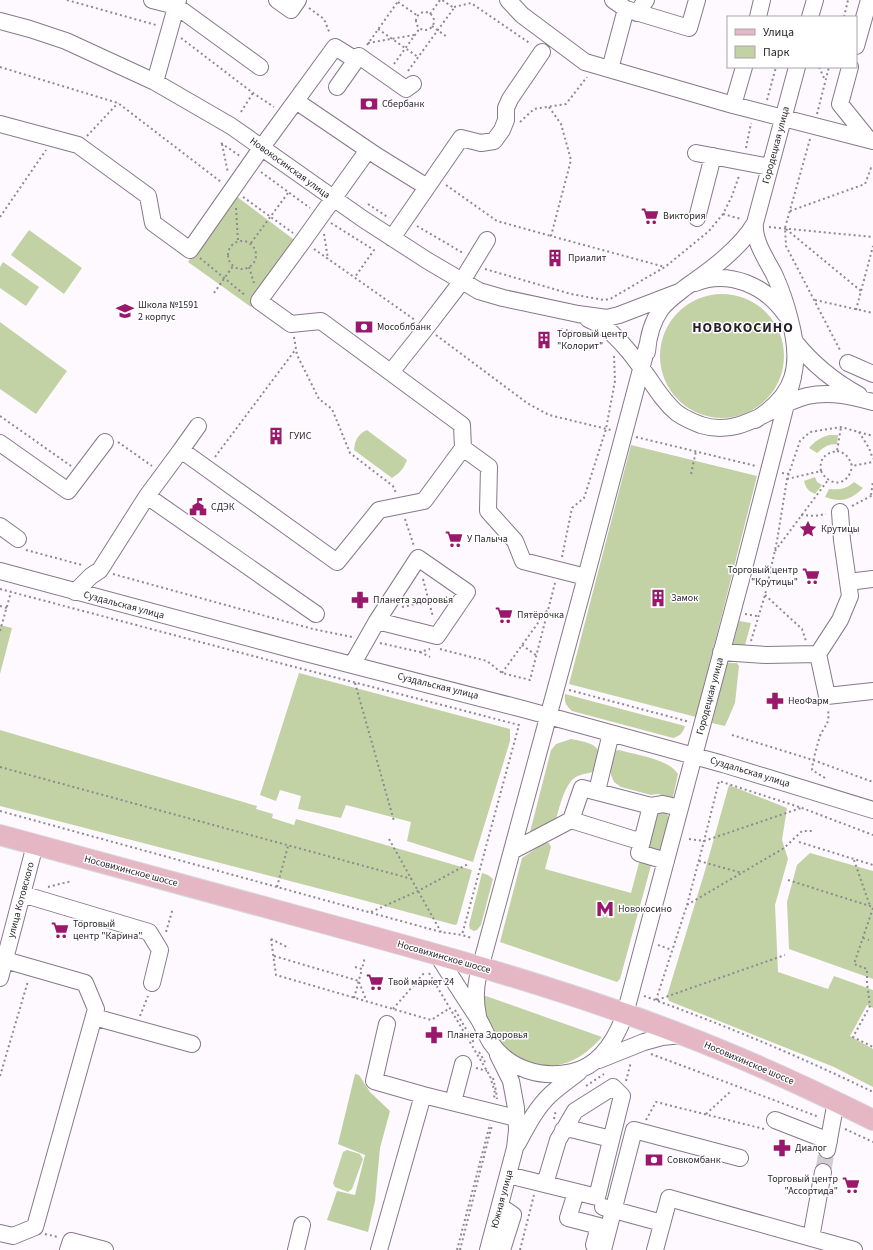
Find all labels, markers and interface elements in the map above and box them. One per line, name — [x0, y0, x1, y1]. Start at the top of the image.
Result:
legend — [727, 16, 857, 68]
text: Улица — [763, 24, 794, 41]
text: Парк — [763, 44, 789, 61]
bank icon: Сбербанк — [359, 94, 379, 114]
place label: Сбербанк — [382, 97, 424, 111]
street label: Городецкая улица — [759, 105, 793, 185]
street label: Новокосинская улица — [247, 134, 333, 202]
supermarket icon: Виктория — [640, 206, 660, 226]
place label: Виктория — [663, 209, 706, 223]
building icon: Приалит — [545, 248, 565, 268]
place label: Приалит — [568, 251, 607, 265]
place label: Школа №1591 2 корпус — [138, 298, 198, 324]
school or university icon: Школа №1591 2 корпус — [115, 301, 135, 321]
bank icon: Мособлбанк — [354, 317, 374, 337]
district label: НОВОКОСИНО — [692, 318, 794, 338]
place label: Мособлбанк — [377, 320, 431, 334]
place label: Торговый центр "Колорит" — [557, 327, 628, 353]
building icon: Торговый центр "Колорит" — [534, 330, 554, 350]
building icon: ГУИС — [266, 426, 286, 446]
place label: ГУИС — [289, 429, 312, 443]
public building icon: СДЭК — [188, 497, 208, 517]
place label: СДЭК — [211, 500, 235, 514]
place icon: Крутицы — [798, 519, 818, 539]
place label: Крутицы — [821, 522, 860, 536]
supermarket icon: У Палыча — [444, 529, 464, 549]
place label: У Палыча — [467, 532, 508, 546]
place label: Торговый центр "Крутицы" — [727, 563, 798, 589]
supermarket icon: Торговый центр "Крутицы" — [801, 566, 821, 586]
street label: Суздальская улица — [82, 587, 166, 623]
building icon: Замок — [648, 588, 668, 608]
pharmacy icon: Планета здоровья — [350, 590, 370, 610]
place label: Замок — [671, 591, 698, 605]
place label: Планета здоровья — [373, 593, 453, 607]
supermarket icon: Пятёрочка — [494, 605, 514, 625]
place label: Пятёрочка — [517, 608, 564, 622]
street label: Городецкая улица — [693, 656, 727, 736]
street label: Суздальская улица — [396, 669, 480, 703]
pharmacy icon: НеоФарм — [765, 691, 785, 711]
place label: НеоФарм — [788, 694, 829, 708]
street label: Суздальская улица — [708, 753, 792, 791]
street label: Носовихинское шоссе — [83, 852, 179, 890]
street label: улица Котовского — [4, 861, 38, 939]
metro station icon: Новокосино — [595, 899, 615, 919]
place label: Новокосино — [618, 902, 672, 916]
place label: Торговый центр "Карина" — [73, 917, 143, 943]
supermarket icon: Торговый центр "Карина" — [50, 920, 70, 940]
street label: Носовихинское шоссе — [396, 937, 492, 977]
supermarket icon: Твой маркет 24 — [365, 972, 385, 992]
place label: Твой маркет 24 — [388, 975, 454, 989]
pharmacy icon: Планета Здоровья — [424, 1025, 444, 1045]
place label: Планета Здоровья — [447, 1028, 528, 1042]
street label: Носовихинское шоссе — [702, 1038, 796, 1088]
pharmacy icon: Диалог — [772, 1138, 792, 1158]
place label: Диалог — [795, 1141, 827, 1155]
bank icon: Совкомбанк — [644, 1150, 664, 1170]
place label: Совкомбанк — [667, 1153, 721, 1167]
street label: Южная улица — [487, 1168, 517, 1230]
place label: Торговый центр "Ассортида" — [767, 1172, 838, 1198]
supermarket icon: Торговый центр "Ассортида" — [841, 1175, 861, 1195]

